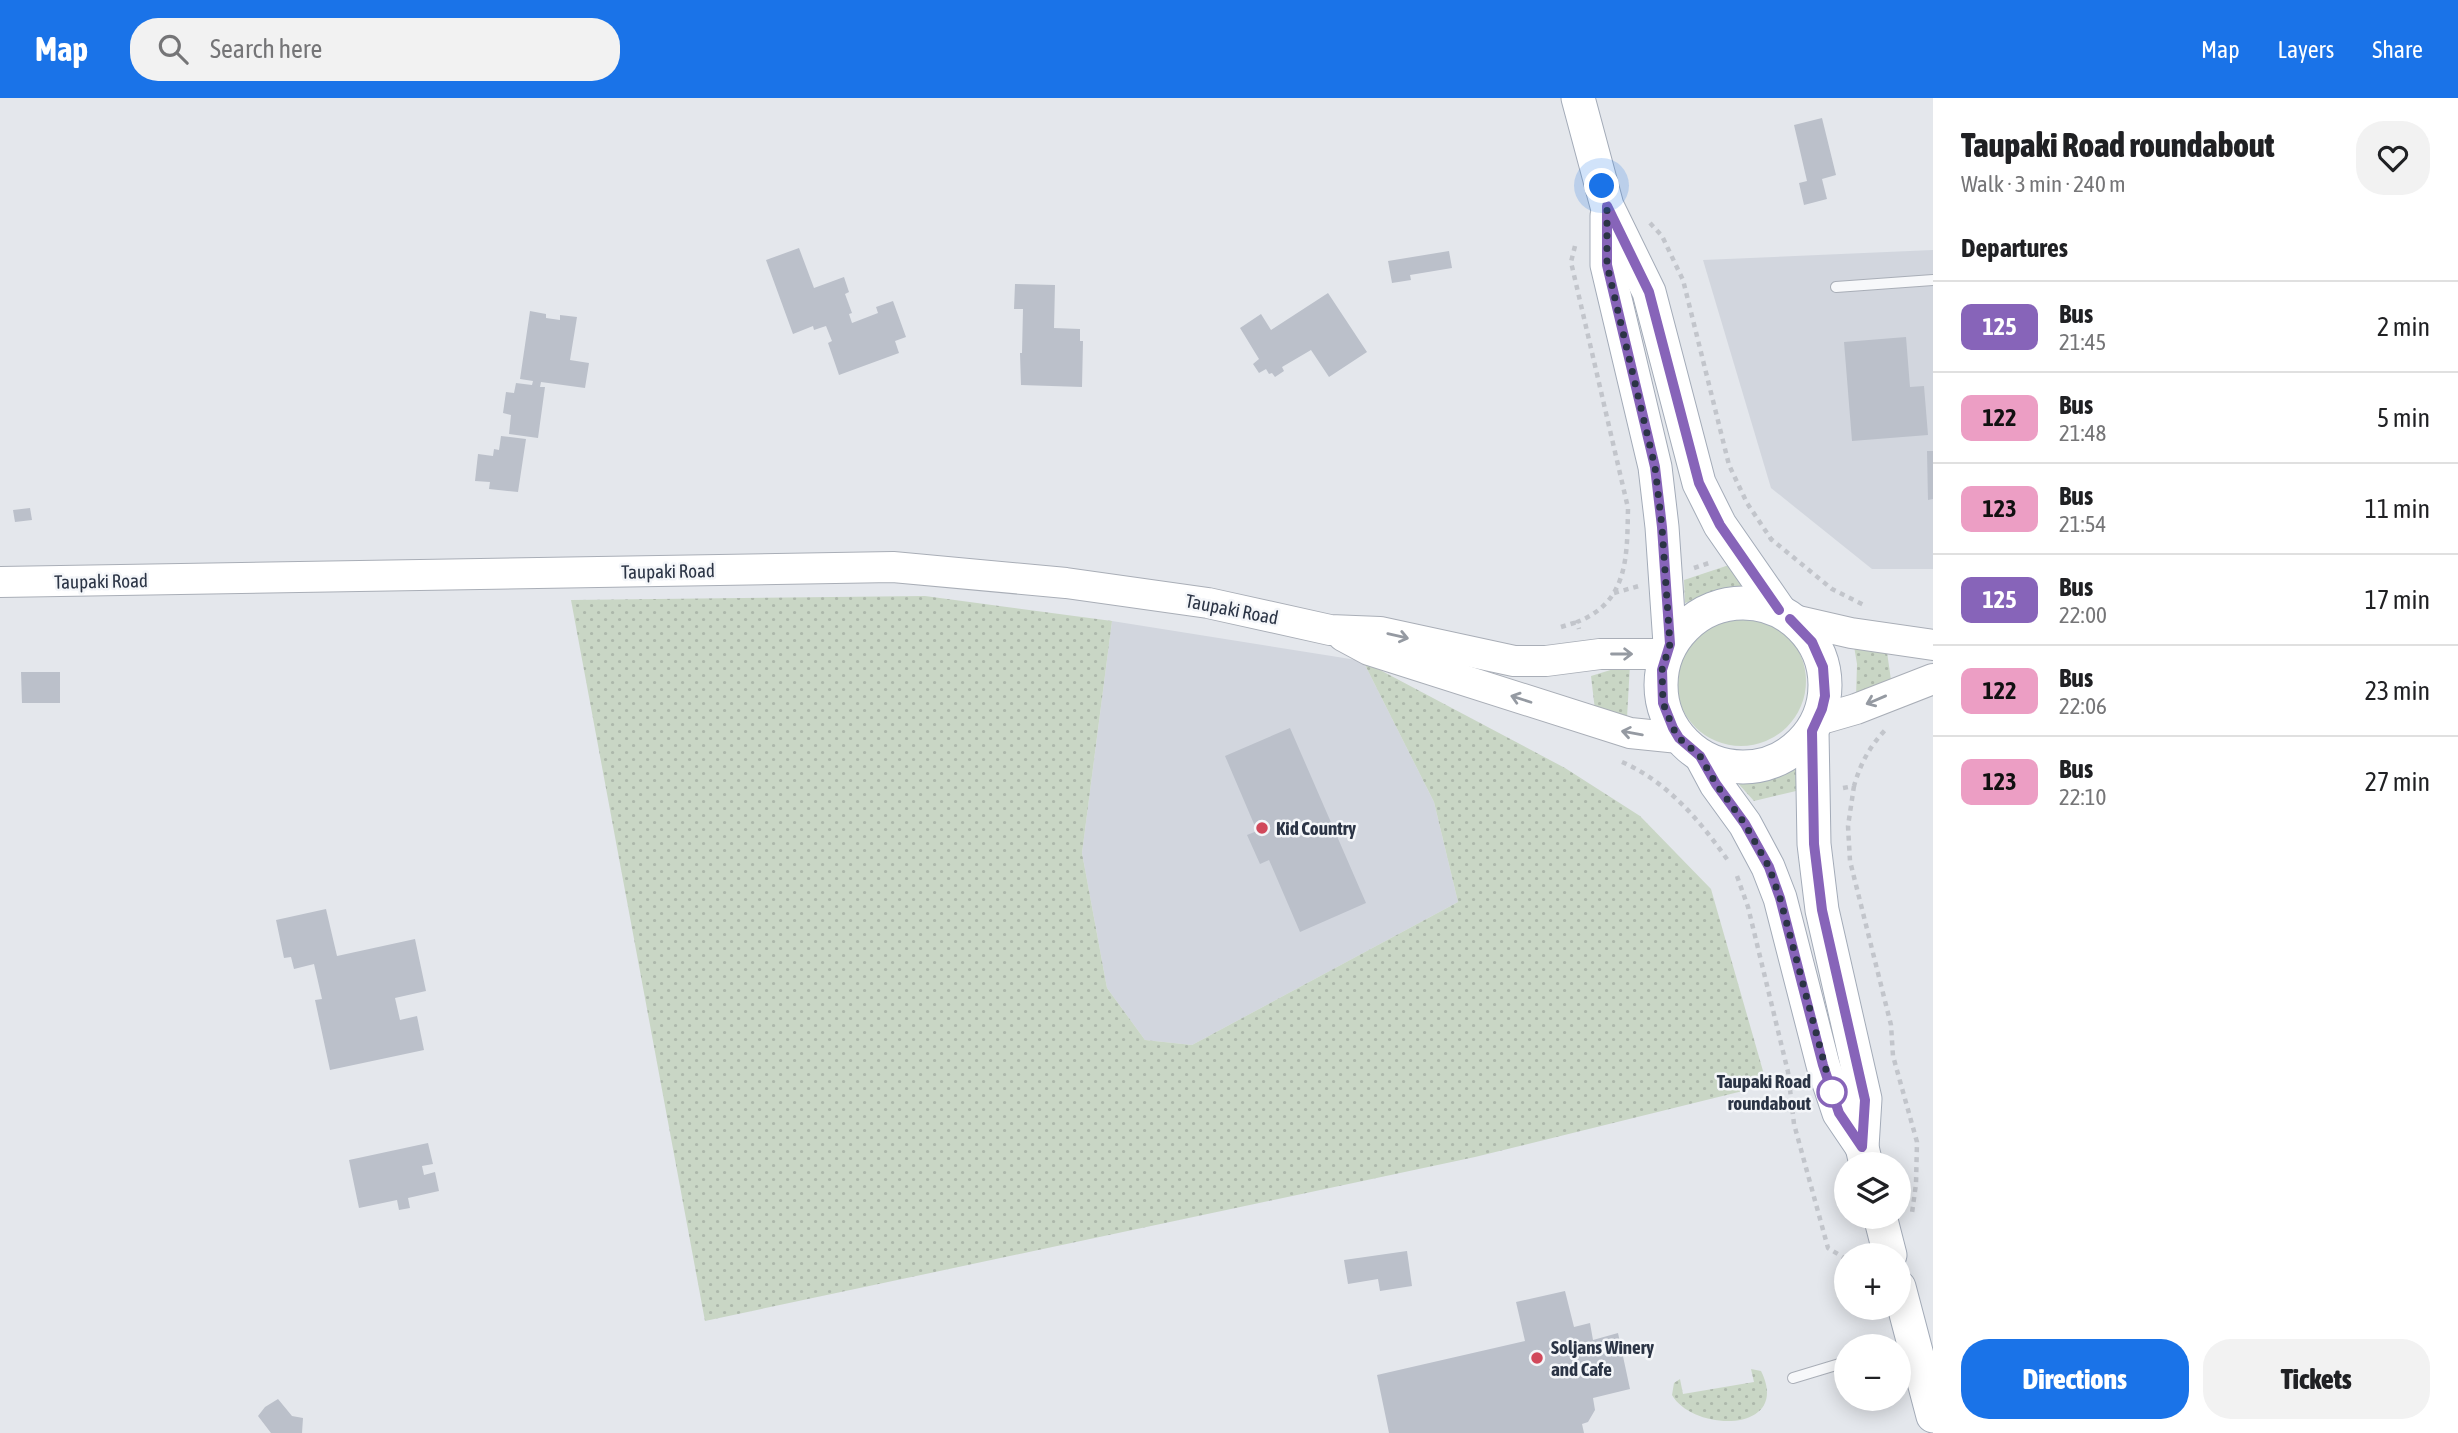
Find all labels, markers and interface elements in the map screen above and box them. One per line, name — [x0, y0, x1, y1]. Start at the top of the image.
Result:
search box — [130, 18, 620, 81]
text: Map — [35, 30, 88, 68]
icon: search — [154, 30, 192, 68]
text: Search here — [210, 34, 322, 64]
text: Map — [2201, 36, 2240, 63]
text: Layers — [2278, 36, 2334, 63]
text: Share — [2372, 36, 2423, 63]
button: heart — [2356, 121, 2430, 195]
text: Taupaki Road roundabout — [1961, 126, 2274, 164]
your location — [1584, 168, 1619, 203]
text: Walk · 3 min · 240 m — [1961, 171, 2125, 197]
text: Departures — [1961, 233, 2068, 263]
text: Bus — [2059, 299, 2093, 329]
text: 2 min — [2377, 312, 2430, 342]
text: 125 — [1983, 313, 2016, 340]
text: 21:45 — [2059, 329, 2106, 355]
text: Bus — [2059, 390, 2093, 420]
text: 5 min — [2377, 403, 2430, 433]
text: 122 — [1983, 404, 2016, 431]
text: 21:48 — [2059, 420, 2106, 446]
text: Bus — [2059, 481, 2093, 511]
text: 11 min — [2365, 494, 2430, 524]
text: 123 — [1983, 495, 2016, 522]
text: 21:54 — [2059, 511, 2106, 537]
street label: Taupaki Road — [621, 559, 715, 583]
street label: Taupaki Road — [54, 569, 148, 593]
text: Bus — [2059, 572, 2093, 602]
text: 17 min — [2365, 585, 2430, 615]
text: 125 — [1983, 586, 2016, 613]
street label: Taupaki Road — [1184, 589, 1280, 629]
text: 22:00 — [2059, 602, 2107, 628]
one-way arrow — [1386, 629, 1409, 643]
one-way arrow — [1610, 647, 1633, 661]
text: Bus — [2059, 663, 2093, 693]
text: 23 min — [2365, 676, 2430, 706]
text: 122 — [1983, 677, 2016, 704]
one-way arrow — [1511, 692, 1533, 704]
text: 22:06 — [2059, 693, 2107, 719]
one-way arrow — [1866, 694, 1887, 707]
one-way arrow — [1621, 726, 1644, 739]
text: Bus — [2059, 754, 2093, 784]
text: 27 min — [2365, 767, 2430, 797]
text: 123 — [1983, 768, 2016, 795]
text: 22:10 — [2059, 784, 2106, 810]
place label: Kid Country — [1276, 817, 1356, 839]
marker: Kid Country — [1254, 820, 1270, 836]
place label: Taupaki Road roundabout — [1717, 1070, 1812, 1114]
marker: Taupaki Road roundabout — [1817, 1077, 1847, 1107]
map controls — [1834, 1152, 1911, 1411]
button: layers — [1834, 1152, 1911, 1229]
button: + — [1834, 1243, 1911, 1320]
button: − — [1834, 1334, 1911, 1411]
place label: Soljans Winery and Cafe — [1551, 1336, 1654, 1380]
button: Directions — [1961, 1339, 2189, 1419]
button: Tickets — [2203, 1339, 2430, 1419]
marker: Soljans Winery and Cafe — [1529, 1350, 1545, 1366]

